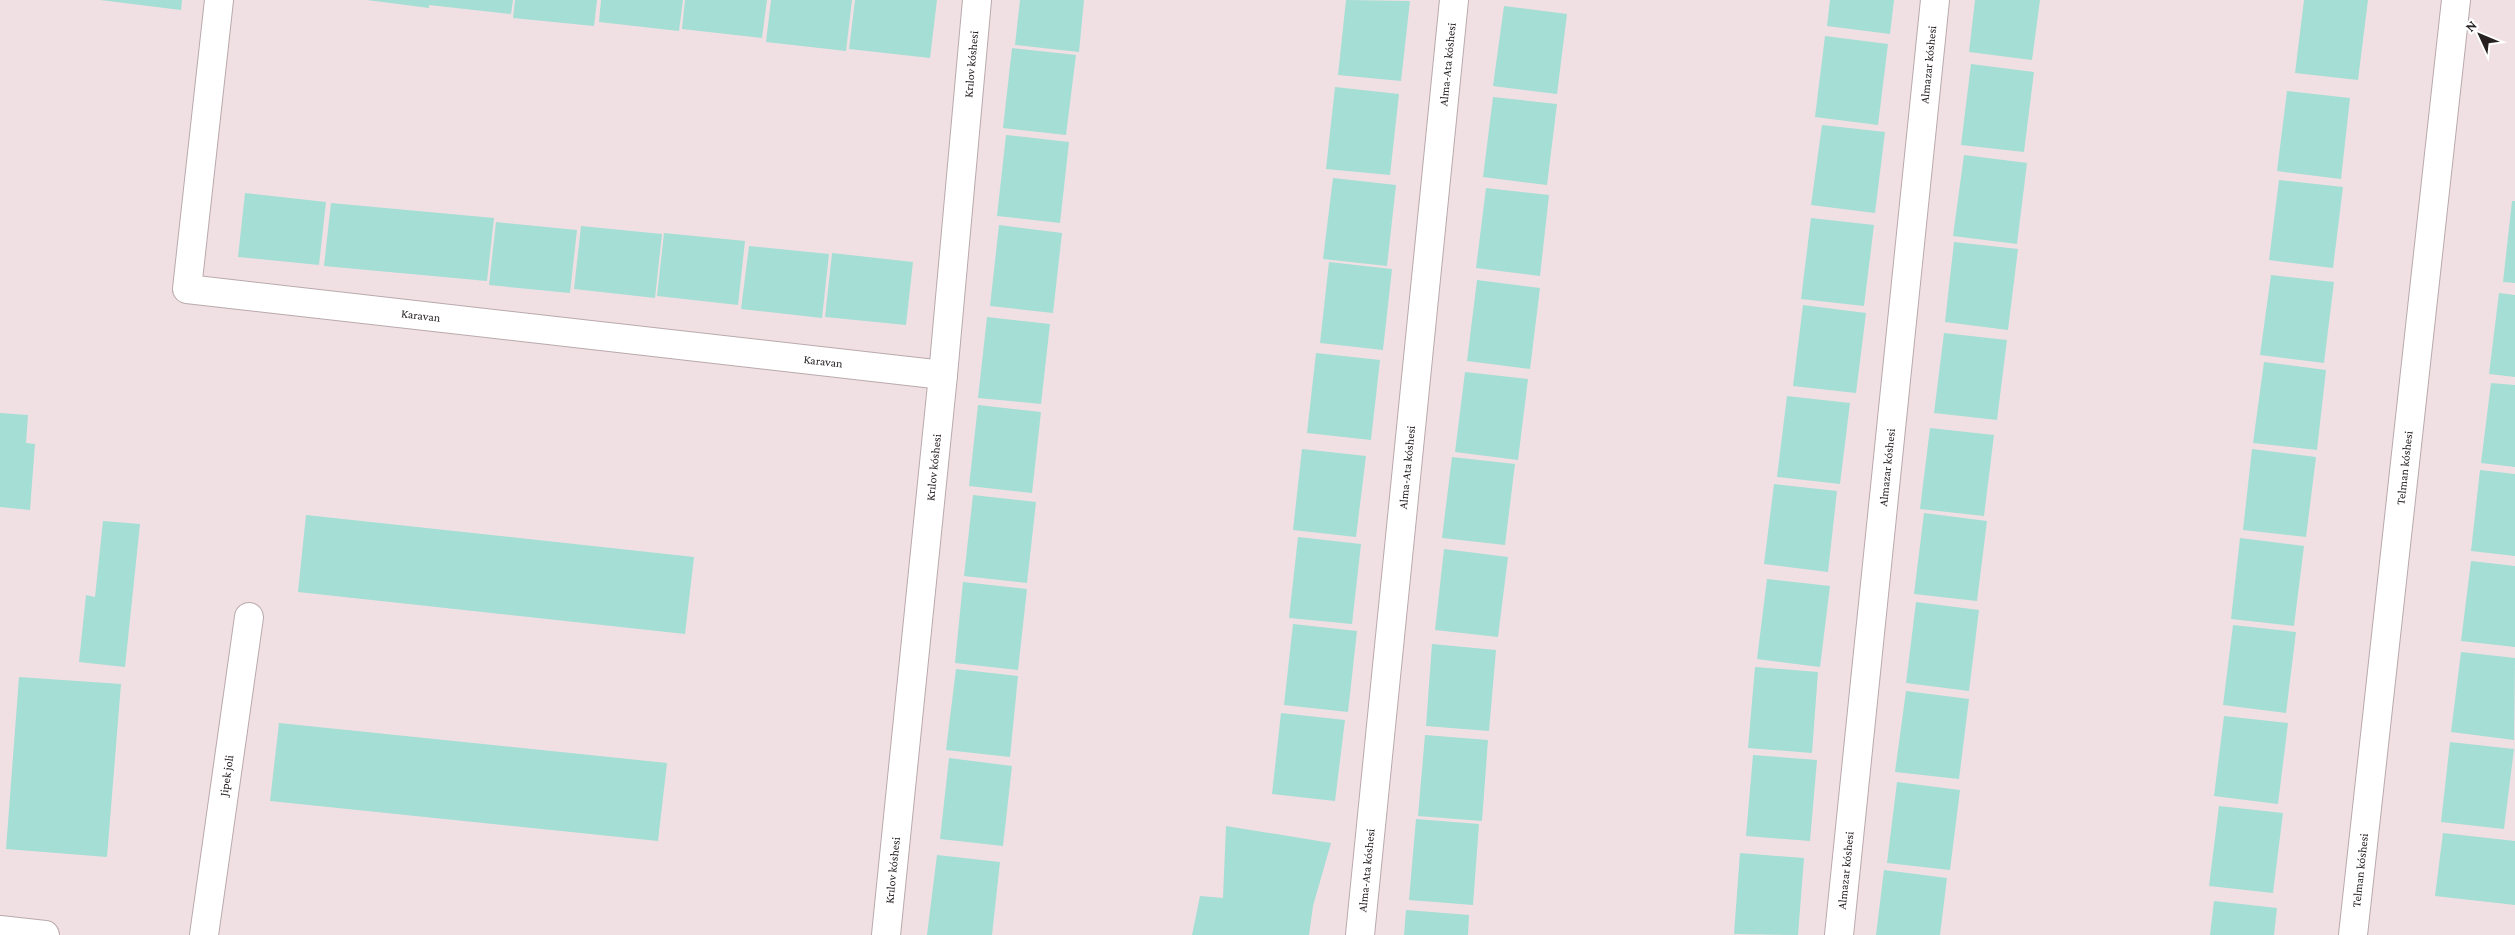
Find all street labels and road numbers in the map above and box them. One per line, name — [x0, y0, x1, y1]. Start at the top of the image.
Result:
street label: Alma-Ata kóshesi — [1436, 22, 1459, 107]
street label: Almazar kóshesi — [1917, 25, 1939, 104]
street label: Krılov kóshesi — [961, 30, 981, 98]
street label: Karavan — [400, 306, 442, 325]
street label: Karavan — [803, 352, 844, 371]
street label: Alma-Ata kóshesi — [1396, 425, 1418, 510]
street label: Almazar kóshesi — [1876, 428, 1898, 507]
street label: Telman kóshesi — [2393, 430, 2415, 506]
street label: Krılov kóshesi — [923, 433, 944, 501]
street label: Jipek joli — [217, 754, 236, 798]
street label: Alma-Ata kóshesi — [1355, 828, 1378, 913]
street label: Almazar kóshesi — [1835, 831, 1857, 910]
street label: Telman kóshesi — [2349, 833, 2371, 908]
street label: Krılov kóshesi — [882, 836, 903, 904]

